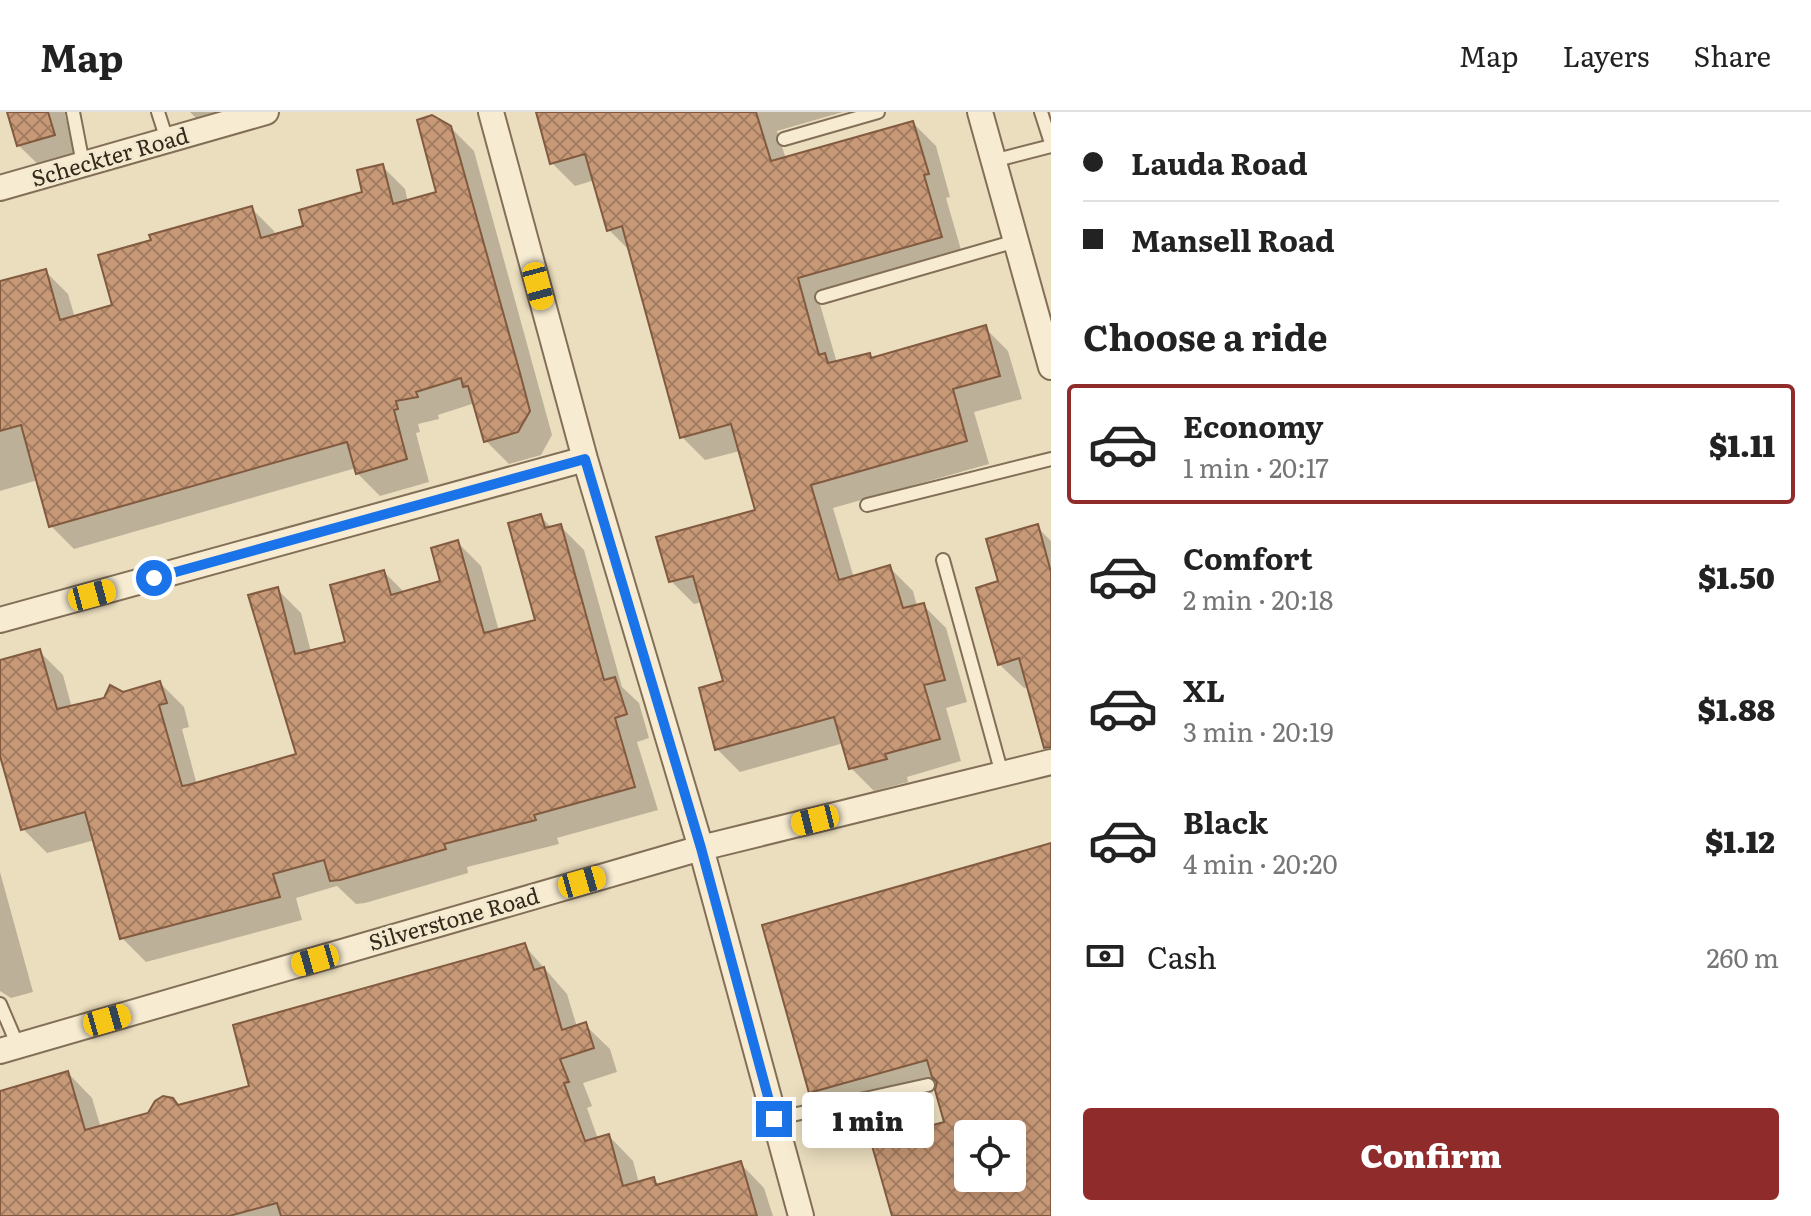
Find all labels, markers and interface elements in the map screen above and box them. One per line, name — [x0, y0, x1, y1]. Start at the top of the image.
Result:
text: Map — [40, 27, 124, 84]
text: Map — [1459, 34, 1518, 76]
text: Layers — [1562, 34, 1649, 76]
text: Share — [1693, 34, 1771, 76]
street label: Scheckter Road — [27, 117, 192, 194]
text: Lauda Road — [1131, 140, 1308, 184]
text: Mansell Road — [1131, 217, 1335, 261]
car — [520, 260, 556, 312]
text: Choose a ride — [1083, 309, 1328, 362]
text: Economy — [1183, 403, 1323, 447]
icon: car — [1087, 408, 1159, 480]
text: $1.11 — [1709, 422, 1775, 466]
text: 1 min · 20:17 — [1183, 447, 1329, 486]
text: Comfort — [1183, 535, 1313, 579]
icon: car — [1087, 540, 1159, 612]
text: $1.50 — [1698, 554, 1775, 598]
route start — [136, 560, 172, 596]
car — [66, 577, 118, 613]
text: 2 min · 20:18 — [1183, 579, 1333, 618]
text: XL — [1183, 667, 1225, 711]
icon: car — [1087, 672, 1159, 744]
text: $1.88 — [1698, 686, 1775, 730]
text: 3 min · 20:19 — [1183, 711, 1334, 750]
text: Black — [1183, 799, 1268, 843]
car — [789, 803, 841, 837]
icon: car — [1087, 804, 1159, 876]
text: $1.12 — [1705, 818, 1775, 862]
text: 4 min · 20:20 — [1183, 843, 1338, 882]
car — [556, 864, 608, 900]
street label: Silverstone Road — [364, 877, 543, 958]
icon: cash — [1083, 934, 1127, 978]
text: Cash — [1147, 934, 1217, 978]
text: 260 m — [1706, 937, 1779, 976]
car — [289, 942, 341, 978]
car — [81, 1002, 133, 1038]
callout: 1 min — [802, 1091, 934, 1147]
text: 1 min — [833, 1100, 903, 1139]
route end — [756, 1101, 792, 1137]
button: Confirm — [1083, 1108, 1779, 1200]
map controls — [954, 1120, 1026, 1192]
button: locate — [954, 1120, 1026, 1192]

